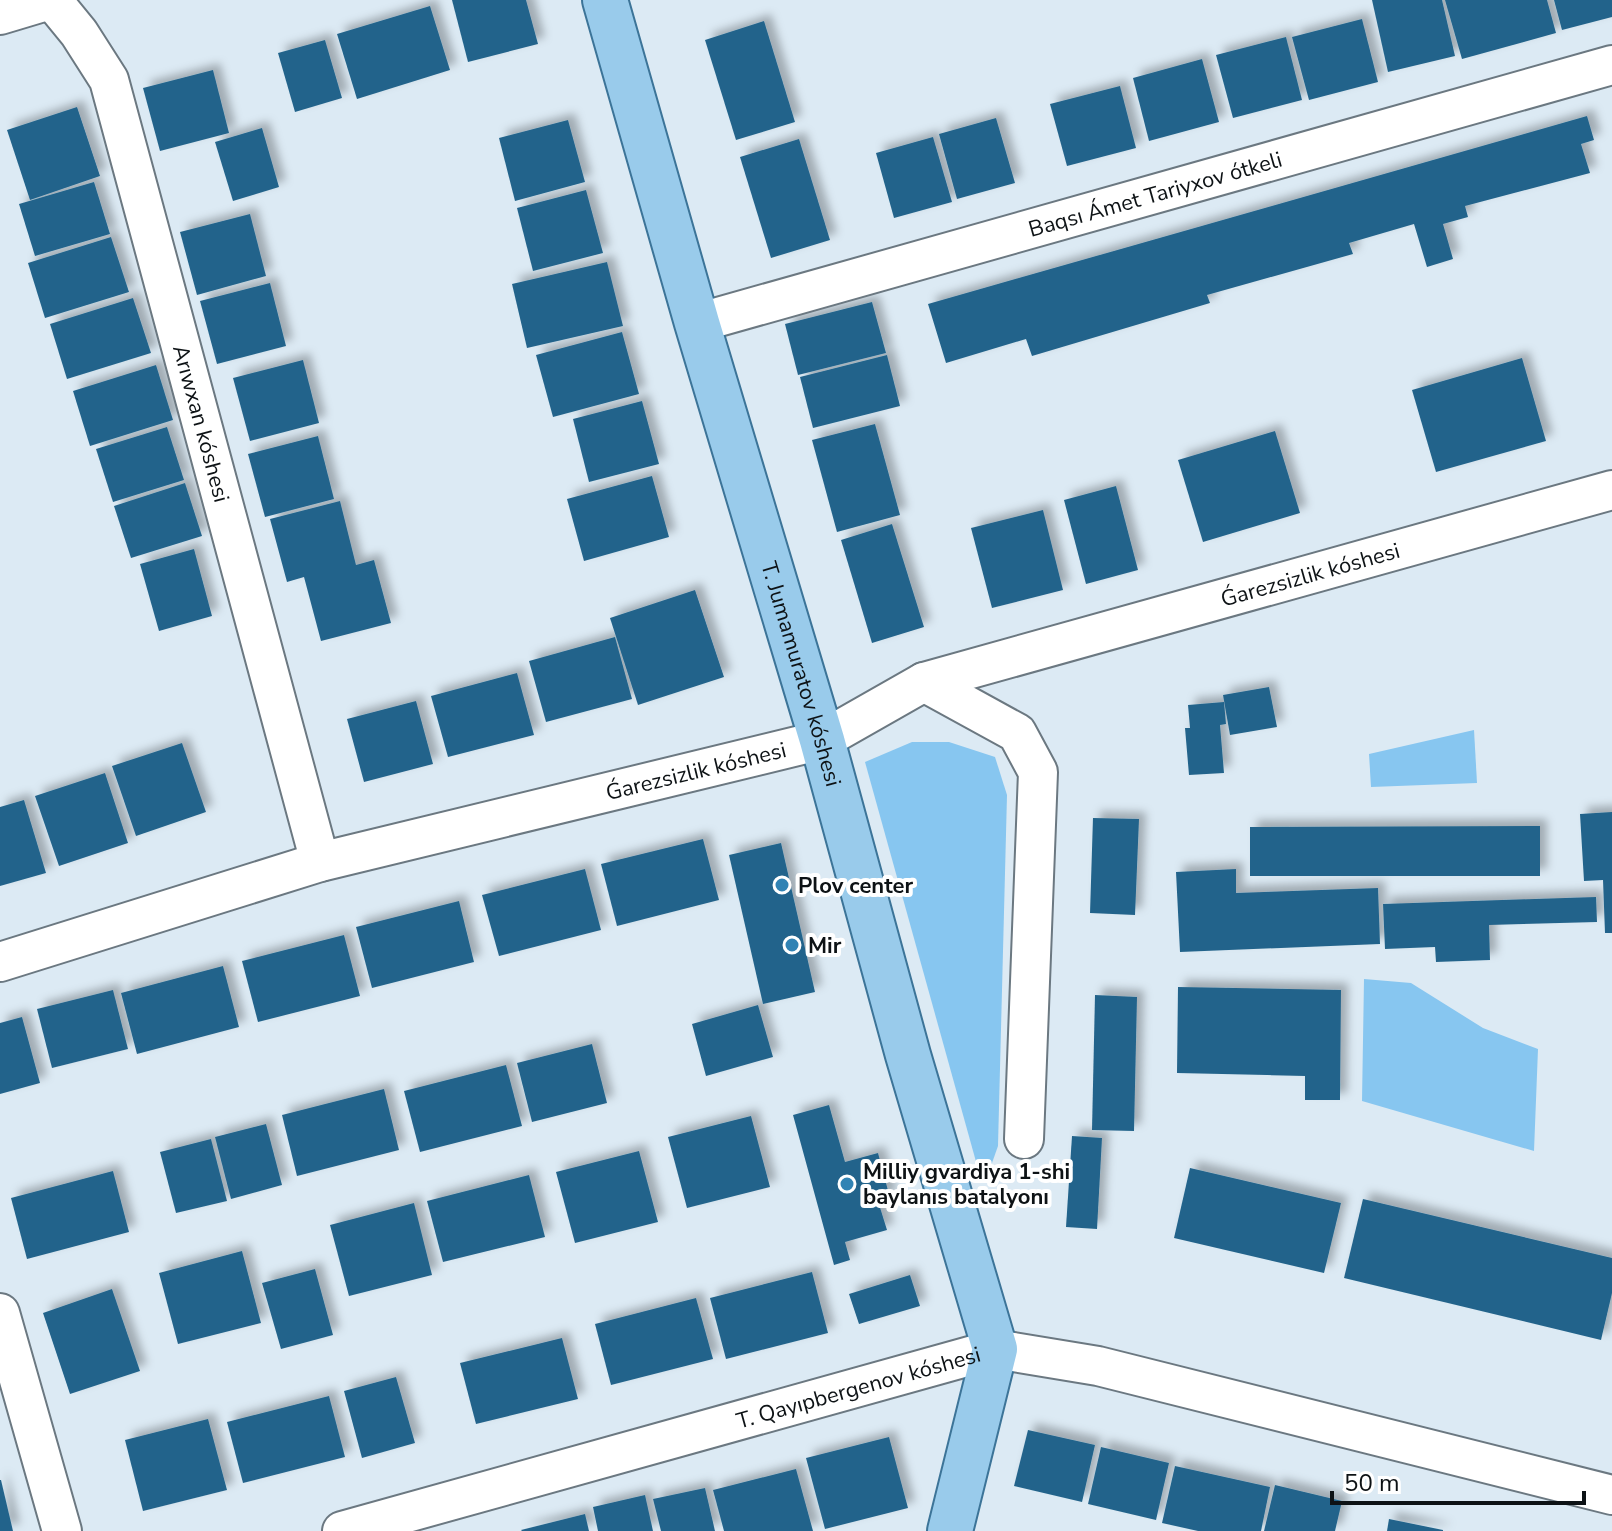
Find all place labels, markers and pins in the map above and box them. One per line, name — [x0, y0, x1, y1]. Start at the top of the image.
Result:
place label: Plov center — [798, 871, 913, 901]
marker: Plov center — [773, 876, 791, 894]
place label: Mir — [808, 931, 842, 961]
marker: Mir — [783, 936, 801, 954]
place label: Milliy gvardiya 1-shi baylanıs batalyonı — [863, 1157, 1070, 1212]
marker: Milliy gvardiya 1-shi baylanıs batalyonı — [838, 1175, 856, 1193]

